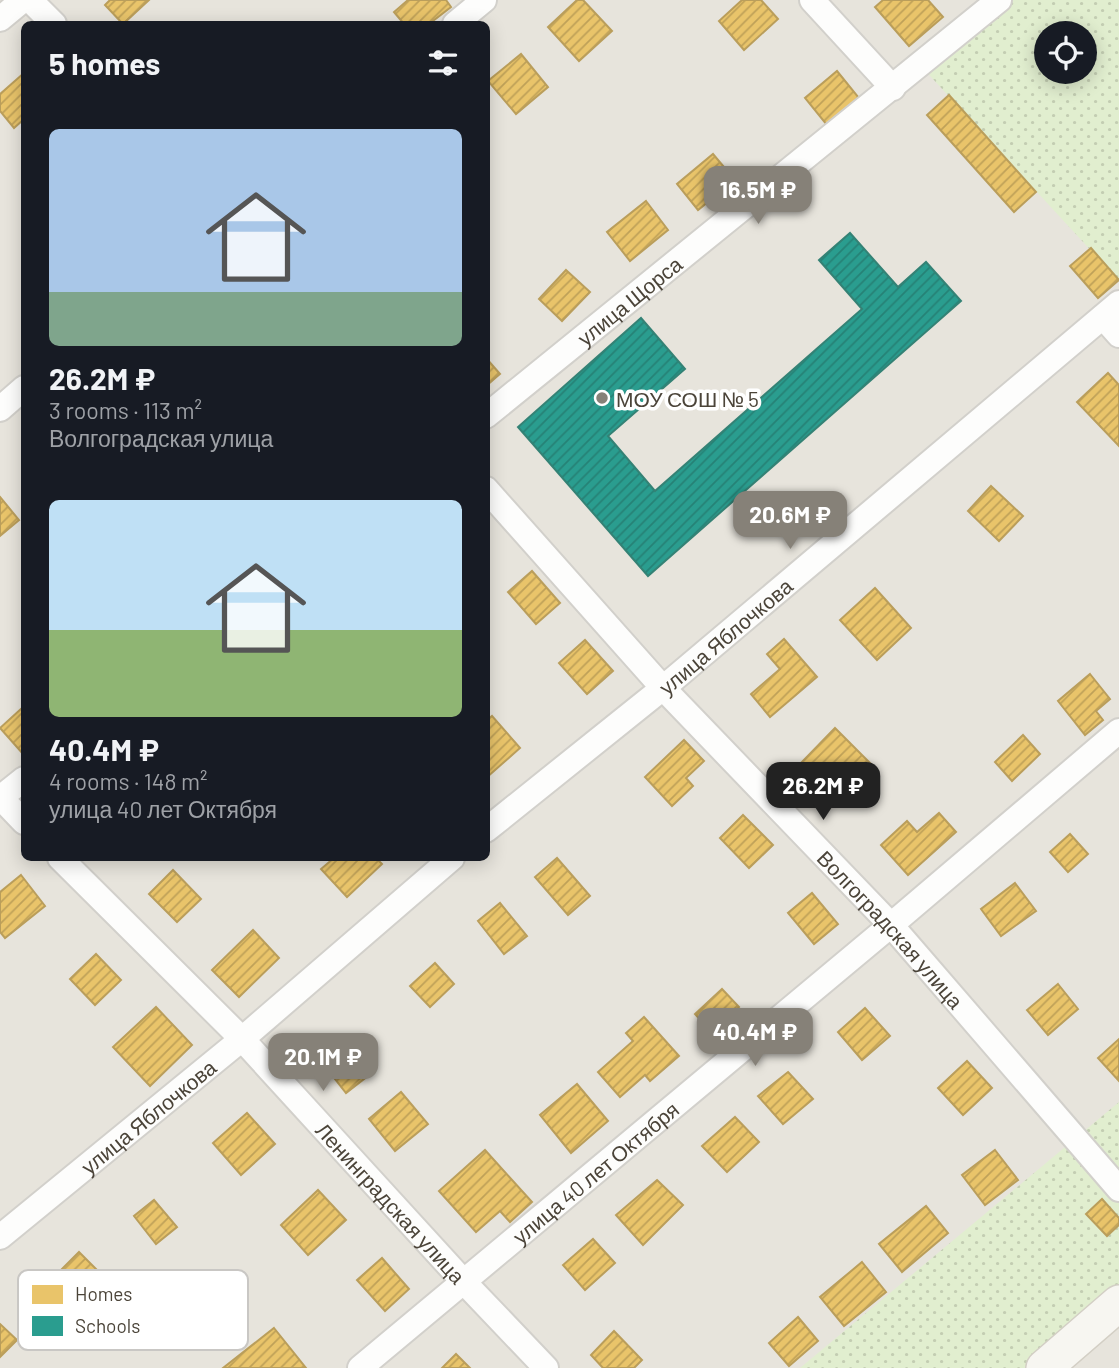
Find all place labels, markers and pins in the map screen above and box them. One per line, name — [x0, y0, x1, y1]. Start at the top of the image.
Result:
pin: 16.5M ₽ — [693, 166, 823, 226]
place label: МОУ СОШ № 5 — [616, 386, 759, 411]
marker: МОУ СОШ № 5 — [594, 390, 610, 406]
pin: 20.6M ₽ — [725, 491, 855, 551]
pin: 26.2M ₽ — [758, 762, 888, 822]
pin: 40.4M ₽ — [690, 1009, 820, 1068]
pin: 20.1M ₽ — [258, 1034, 388, 1093]

